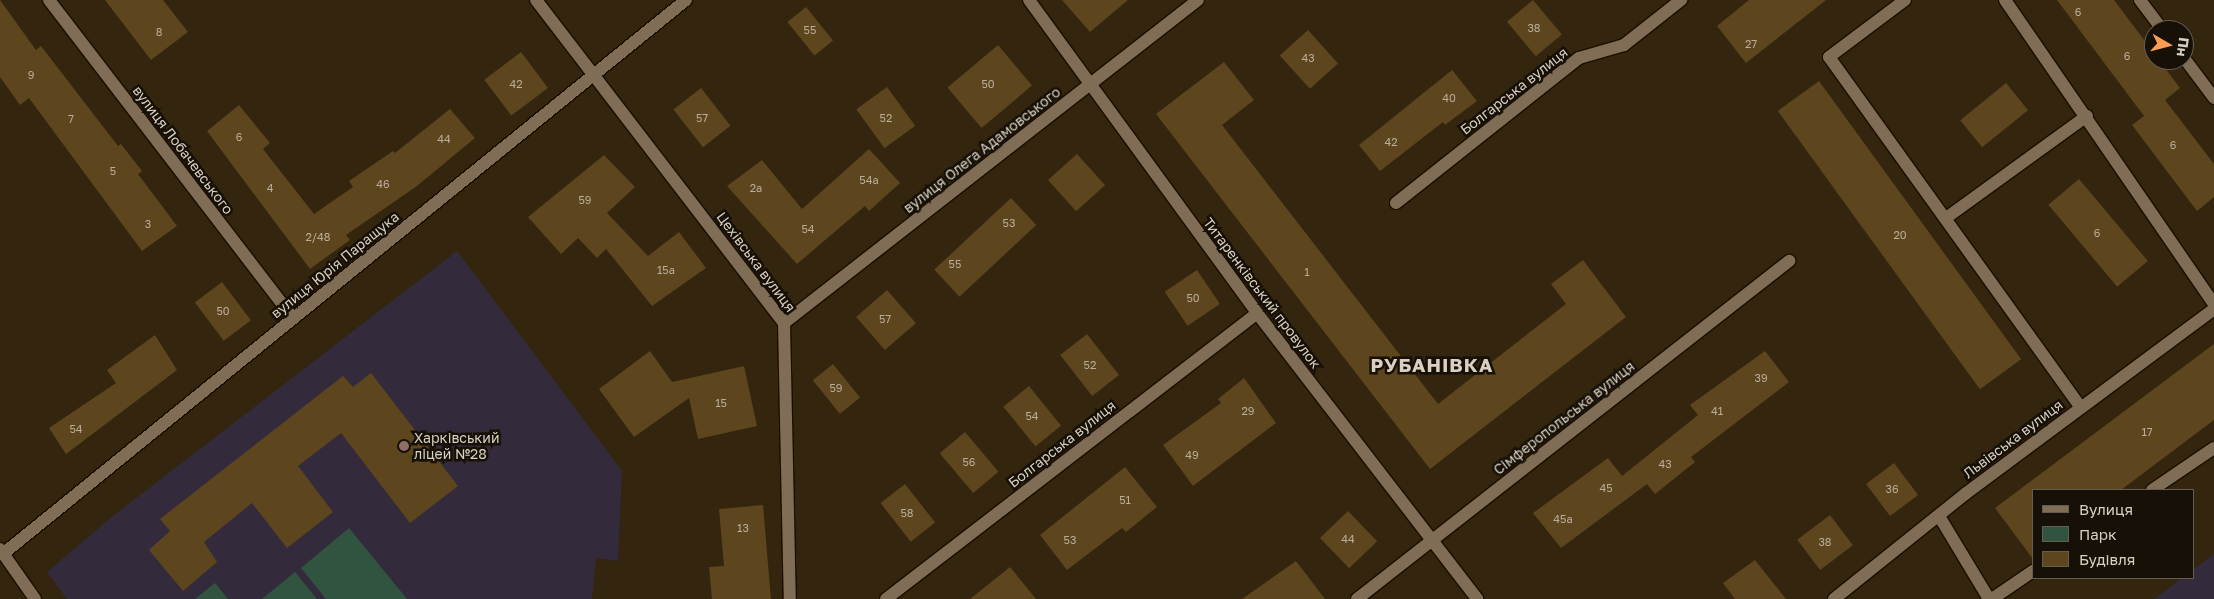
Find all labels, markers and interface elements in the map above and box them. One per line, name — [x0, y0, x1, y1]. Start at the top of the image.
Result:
house number: 6 — [2075, 5, 2081, 19]
north arrow — [2144, 20, 2194, 70]
house number: 38 — [1527, 21, 1541, 35]
house number: 55 — [804, 23, 816, 37]
house number: 8 — [156, 25, 162, 39]
text: Пн — [2174, 36, 2193, 58]
house number: 27 — [1745, 37, 1757, 51]
street label: Болгарська вулиця — [1457, 44, 1571, 138]
house number: 6 — [2124, 49, 2130, 63]
house number: 43 — [1301, 51, 1315, 65]
house number: 9 — [28, 68, 34, 82]
house number: 42 — [509, 77, 523, 91]
house number: 50 — [981, 77, 995, 91]
street label: вулиця Лобачевського — [129, 82, 237, 218]
street label: вулиця Олега Адамовського — [900, 84, 1064, 216]
house number: 40 — [1442, 91, 1456, 105]
house number: 57 — [696, 111, 708, 125]
house number: 52 — [880, 111, 892, 125]
house number: 7 — [68, 112, 74, 126]
house number: 6 — [236, 130, 242, 144]
house number: 44 — [437, 132, 451, 146]
house number: 42 — [1384, 135, 1398, 149]
house number: 6 — [2170, 138, 2176, 152]
house number: 5 — [110, 164, 116, 178]
house number: 54а — [859, 173, 879, 187]
house number: 46 — [376, 177, 390, 191]
house number: 4 — [267, 181, 273, 195]
house number: 2а — [750, 181, 762, 195]
house number: 59 — [578, 193, 592, 207]
street label: вулиця Юрія Паращука — [268, 208, 402, 322]
street label: Цехівська вулиця — [713, 209, 799, 315]
street label: Титаренківський провулок — [1200, 214, 1324, 372]
house number: 53 — [1003, 216, 1015, 230]
house number: 3 — [145, 217, 151, 231]
house number: 54 — [801, 222, 815, 236]
house number: 6 — [2094, 226, 2100, 240]
house number: 20 — [1893, 228, 1907, 242]
house number: 2/48 — [305, 230, 331, 244]
house number: 55 — [949, 257, 961, 271]
house number: 15а — [657, 263, 675, 277]
house number: 1 — [1304, 265, 1310, 279]
house number: 50 — [1186, 291, 1200, 305]
house number: 50 — [216, 304, 230, 318]
house number: 57 — [879, 312, 891, 326]
district label: РУБАНІВКА — [1369, 354, 1495, 376]
house number: 52 — [1084, 358, 1096, 372]
street label: Сімферопольська вулиця — [1490, 358, 1638, 478]
house number: 39 — [1754, 371, 1768, 385]
house number: 59 — [829, 381, 843, 395]
house number: 15 — [715, 396, 727, 410]
street label: Львівська вулиця — [1960, 396, 2066, 482]
street label: Болгарська вулиця — [1005, 397, 1119, 491]
house number: 29 — [1241, 404, 1255, 418]
house number: 41 — [1711, 404, 1723, 418]
house number: 54 — [1025, 409, 1039, 423]
house number: 54 — [69, 422, 83, 436]
house number: 17 — [2141, 425, 2153, 439]
place label: Харківський ліцей №28 — [414, 430, 499, 462]
marker: Харківський ліцей №28 — [398, 440, 410, 452]
house number: 49 — [1185, 448, 1199, 462]
house number: 56 — [962, 455, 976, 469]
house number: 43 — [1658, 457, 1672, 471]
house number: 45 — [1599, 481, 1613, 495]
house number: 36 — [1885, 482, 1899, 496]
legend — [2032, 489, 2194, 579]
house number: 51 — [1119, 493, 1131, 507]
text: Вулиця — [2079, 500, 2133, 518]
house number: 58 — [900, 506, 914, 520]
house number: 45а — [1553, 512, 1573, 526]
house number: 13 — [737, 521, 749, 535]
text: Парк — [2079, 525, 2117, 543]
house number: 44 — [1341, 532, 1355, 546]
house number: 53 — [1064, 533, 1076, 547]
house number: 38 — [1818, 535, 1832, 549]
text: Будівля — [2079, 550, 2135, 568]

